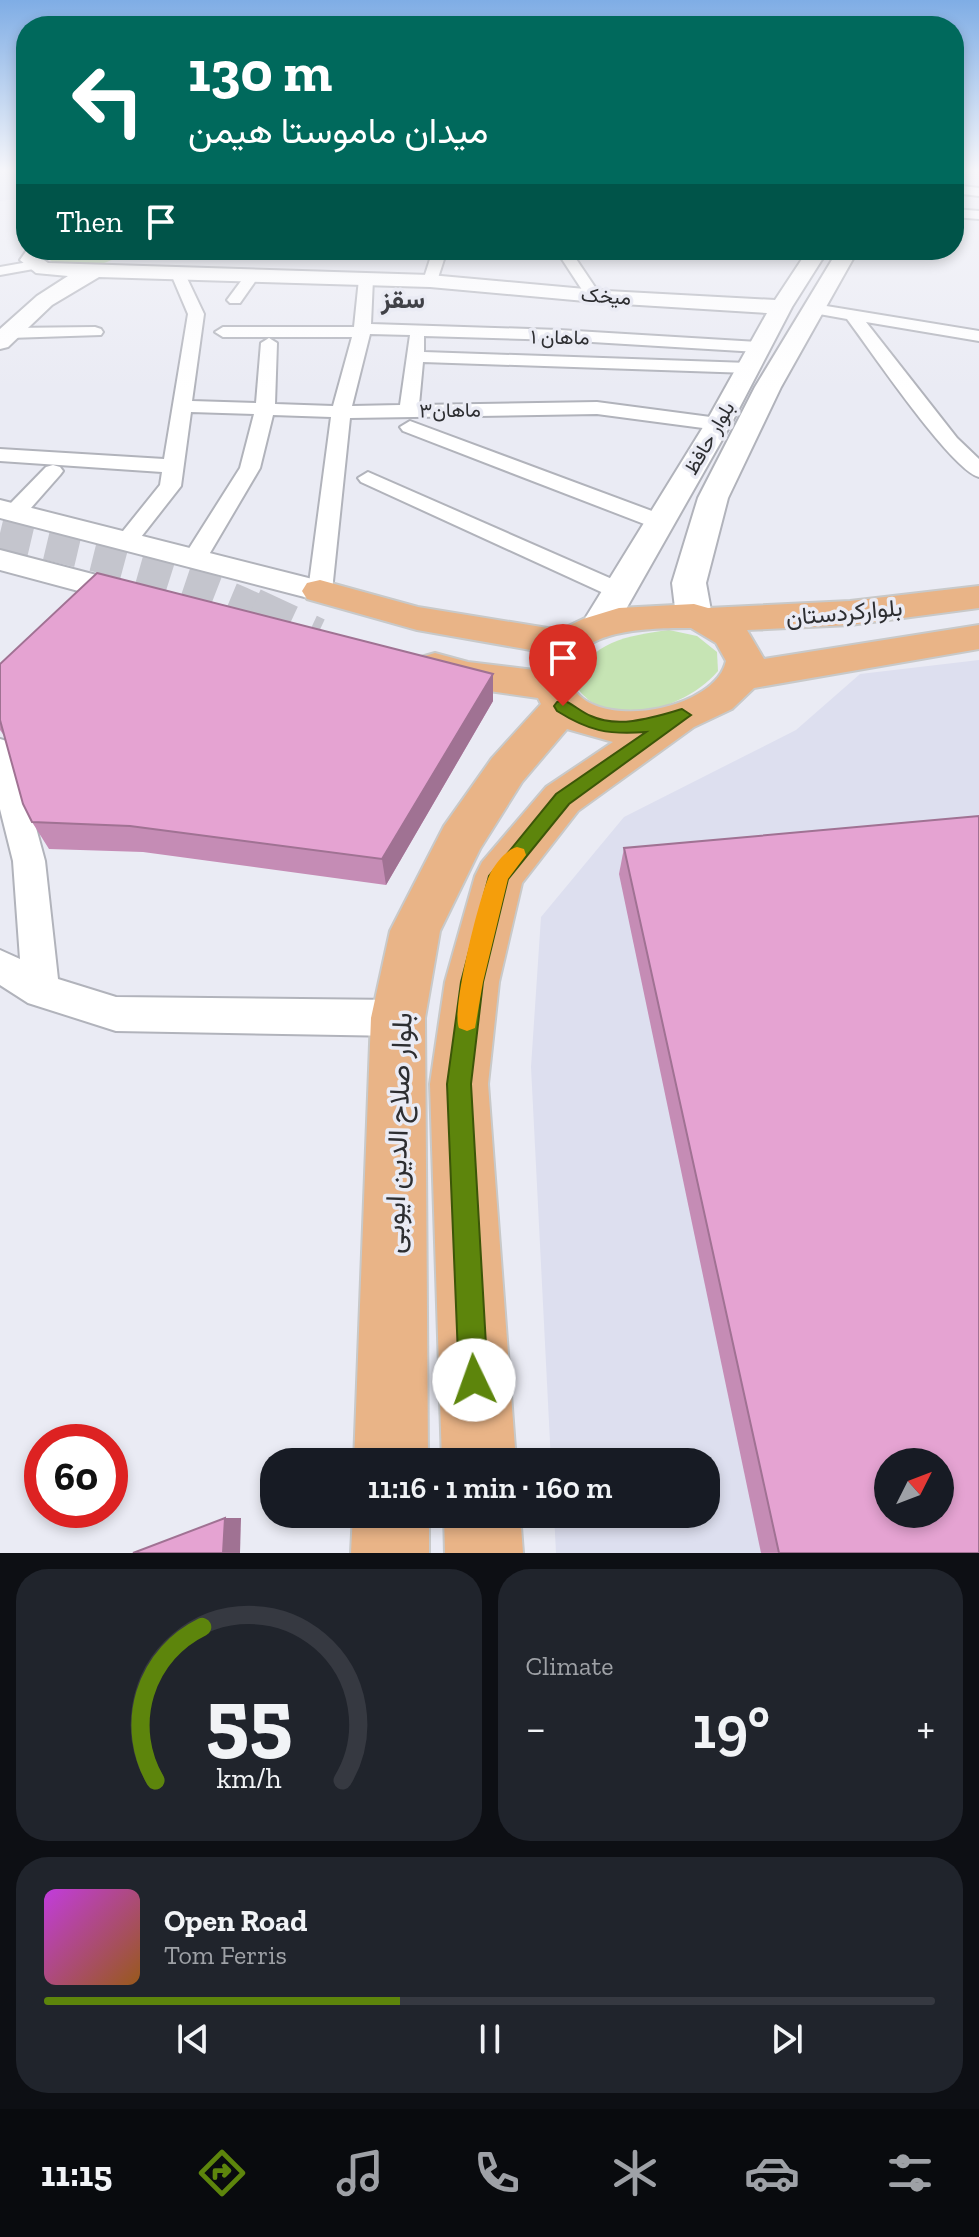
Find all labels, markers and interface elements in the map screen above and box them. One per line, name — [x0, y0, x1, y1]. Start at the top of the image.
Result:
text: 130 m — [188, 38, 332, 105]
icon: left — [56, 48, 160, 152]
text: میدان ماموستا هیمن — [188, 109, 489, 152]
icon: arrive — [139, 200, 183, 244]
text: Then — [56, 204, 123, 240]
street label: میخک — [580, 282, 632, 310]
district label: سقز — [380, 283, 425, 315]
street label: ماهان ۱ — [530, 324, 590, 350]
street label: ماهان۳ — [419, 397, 481, 423]
street label: بلوار حافظ — [679, 397, 740, 479]
street label: بلوارکردستان — [784, 592, 904, 633]
pin — [529, 624, 597, 706]
icon: arrive — [541, 636, 585, 680]
street label: بلوار صلاح الدین ایوبی — [377, 1012, 421, 1254]
position arrow — [432, 1338, 516, 1422]
speed limit sign: 60 — [24, 1424, 128, 1528]
north arrow — [874, 1448, 954, 1528]
map controls — [874, 1448, 954, 1528]
text: 11:16 · 1 min · 160 m — [368, 1470, 612, 1506]
text: Climate — [526, 1650, 613, 1682]
text: 55 — [205, 1668, 292, 1768]
text: 19° — [692, 1691, 770, 1763]
text: − — [526, 1701, 546, 1754]
text: + — [916, 1701, 935, 1754]
text: km/h — [216, 1761, 281, 1795]
text: Open Road — [164, 1903, 307, 1939]
text: Tom Ferris — [164, 1939, 287, 1971]
icon: previous — [171, 2017, 215, 2061]
icon: pause — [468, 2017, 512, 2061]
icon: next — [765, 2017, 809, 2061]
icon: directions — [194, 2145, 250, 2201]
icon: music — [332, 2145, 388, 2201]
icon: phone — [469, 2145, 525, 2201]
icon: climate — [607, 2145, 663, 2201]
icon: car — [744, 2145, 800, 2201]
icon: filters — [882, 2145, 938, 2201]
text: 11:15 — [41, 2152, 112, 2195]

